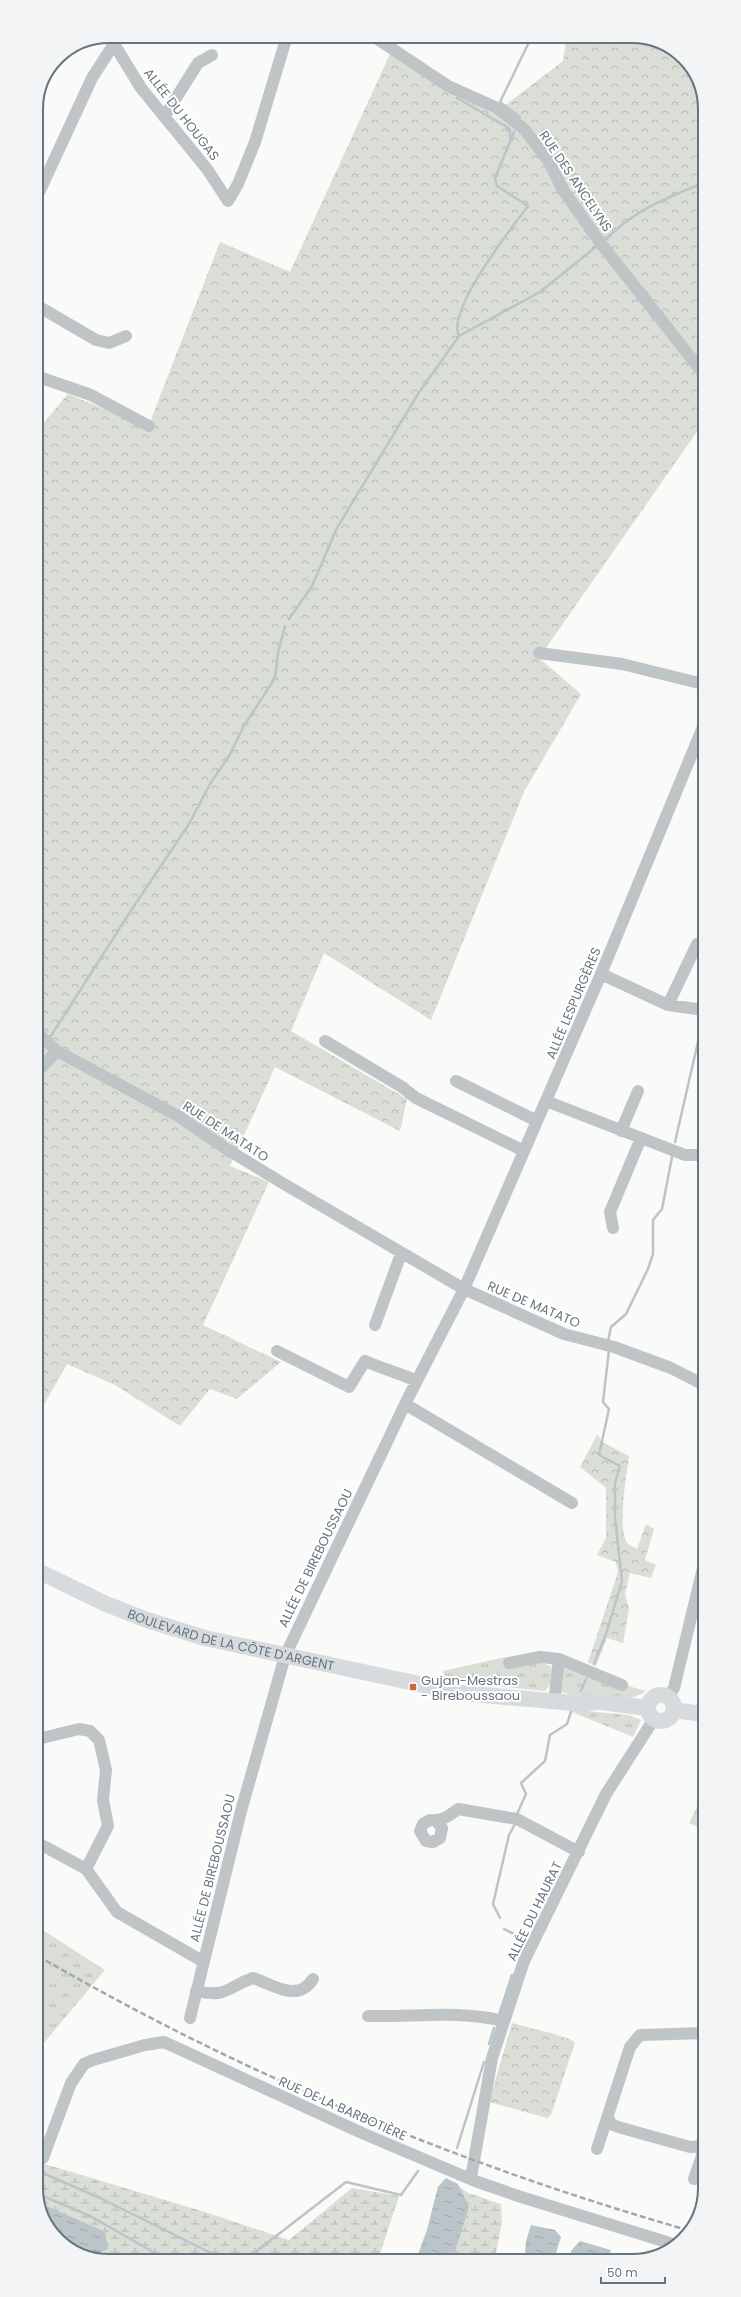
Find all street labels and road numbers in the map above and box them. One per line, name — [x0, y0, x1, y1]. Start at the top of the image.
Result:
street label: ALLÉE DU HOUGAS — [139, 64, 224, 165]
street label: RUE DES ANCELYNS — [535, 127, 617, 236]
street label: ALLÉE LESPURGÈRES — [541, 944, 606, 1062]
street label: RUE DE MATATO — [179, 1096, 272, 1166]
street label: RUE DE MATATO — [484, 1276, 583, 1333]
street label: ALLÉE DE BIREBOUSSAOU — [274, 1486, 357, 1631]
street label: BOULEVARD DE LA CÔTE D'ARGENT — [125, 1604, 336, 1676]
street label: ALLÉE DE BIREBOUSSAOU — [185, 1792, 240, 1944]
street label: ALLÉE DU HAURAT — [502, 1858, 567, 1964]
street label: RUE DE LA BARBOTIÈRE — [276, 2072, 410, 2145]

